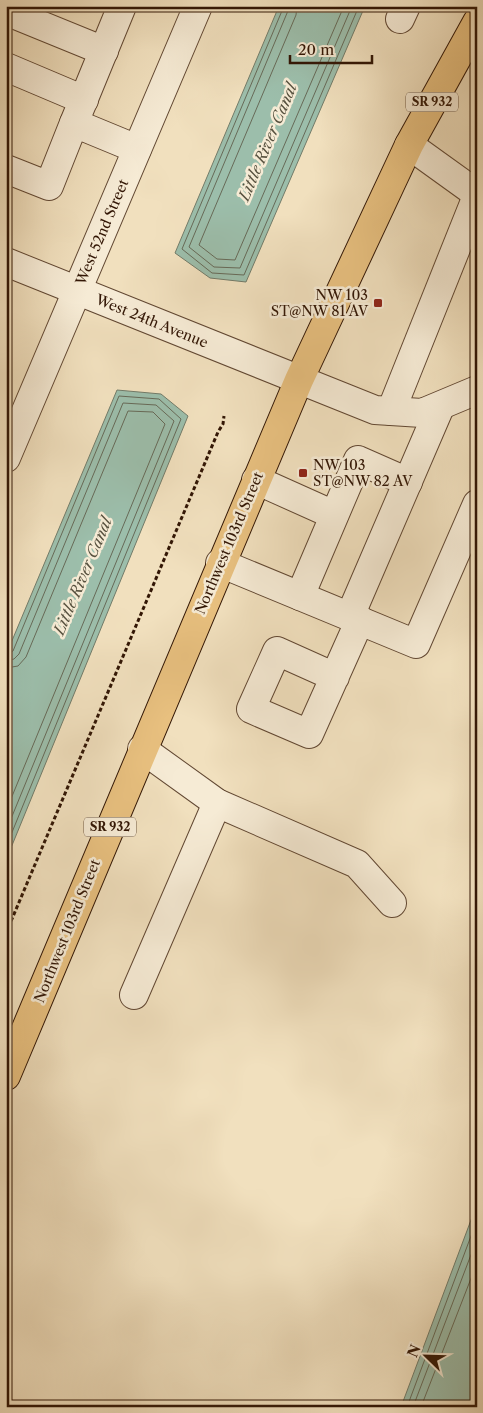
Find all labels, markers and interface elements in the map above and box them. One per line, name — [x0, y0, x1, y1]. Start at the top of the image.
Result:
scale bar — [290, 32, 373, 64]
text: 20 m — [298, 40, 334, 59]
water label: Little River Canal — [234, 78, 302, 204]
road number: SR 932 — [406, 92, 458, 111]
street label: West 52nd Street — [71, 176, 132, 288]
place label: NW 103 ST@NW 81 AV — [271, 286, 369, 320]
street label: West 24th Avenue — [92, 290, 211, 352]
marker: NW 103 ST@NW 81 AV — [372, 297, 384, 309]
place label: NW 103 ST@NW 82 AV — [313, 456, 413, 490]
marker: NW 103 ST@NW 82 AV — [297, 467, 309, 479]
street label: Northwest 103rd Street — [191, 469, 267, 617]
water label: Little River Canal — [49, 512, 117, 638]
road number: SR 932 — [84, 818, 136, 836]
street label: Northwest 103rd Street — [30, 857, 104, 1005]
north arrow — [400, 1330, 450, 1380]
text: N — [403, 1342, 425, 1360]

